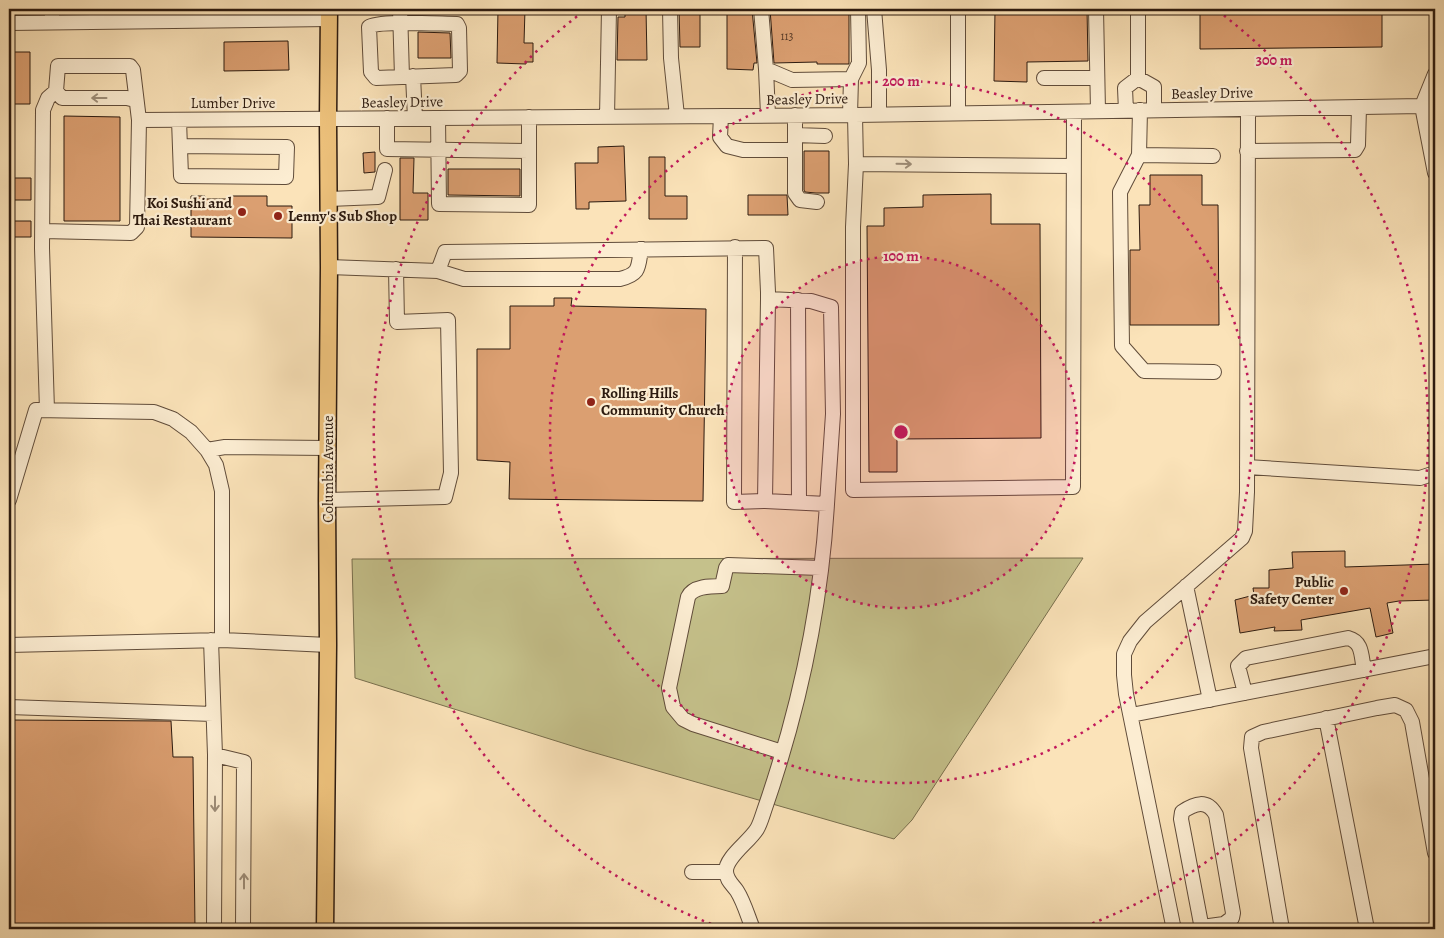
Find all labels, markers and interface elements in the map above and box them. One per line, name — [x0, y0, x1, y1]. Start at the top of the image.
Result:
house number: 113 — [780, 28, 794, 44]
text: 300 m — [1256, 50, 1293, 70]
text: 200 m — [882, 71, 920, 91]
street label: Beasley Drive — [1171, 82, 1254, 104]
street label: Beasley Drive — [766, 88, 849, 110]
street label: Beasley Drive — [361, 91, 444, 113]
one-way arrow — [91, 93, 107, 103]
street label: Lumber Drive — [191, 93, 276, 113]
one-way arrow — [896, 160, 912, 169]
place label: Koi Sushi and Thai Restaurant — [133, 193, 233, 230]
marker: Koi Sushi and Thai Restaurant — [236, 206, 248, 218]
place label: Lenny's Sub Shop — [288, 206, 397, 226]
marker: Lenny's Sub Shop — [272, 210, 284, 222]
text: 100 m — [883, 246, 919, 266]
place label: Rolling Hills Community Church — [601, 383, 725, 420]
marker: Rolling Hills Community Church — [585, 396, 597, 408]
street label: Columbia Avenue — [318, 415, 338, 523]
centre of rings — [892, 423, 910, 441]
place label: Public Safety Center — [1250, 572, 1334, 609]
marker: Public Safety Center — [1338, 585, 1350, 597]
one-way arrow — [210, 796, 220, 812]
one-way arrow — [239, 873, 249, 889]

